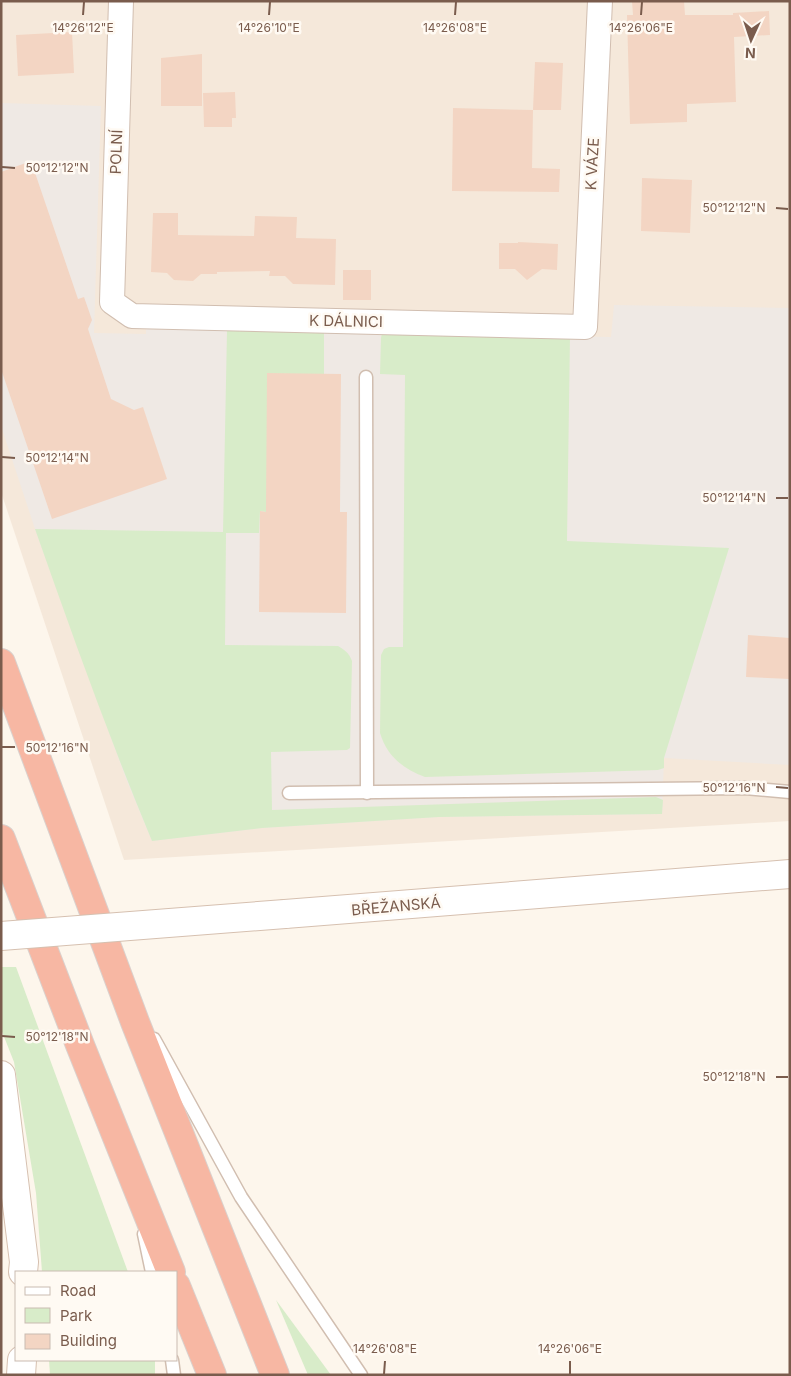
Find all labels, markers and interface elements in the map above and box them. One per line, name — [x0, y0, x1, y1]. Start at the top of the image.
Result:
north arrow — [726, 15, 776, 65]
text: 14°26'12"E — [52, 20, 114, 35]
text: 14°26'10"E — [238, 20, 300, 35]
text: 14°26'08"E — [423, 20, 487, 35]
text: 14°26'06"E — [609, 20, 673, 35]
text: N — [745, 45, 756, 62]
street label: POLNÍ — [106, 129, 126, 175]
street label: K VÁZE — [581, 137, 603, 191]
text: 50°12'12"N — [26, 160, 88, 175]
text: 50°12'12"N — [703, 200, 765, 215]
street label: K DÁLNICI — [309, 311, 383, 331]
text: 50°12'14"N — [25, 450, 89, 465]
text: 50°12'14"N — [702, 490, 766, 505]
text: 50°12'16"N — [25, 740, 89, 755]
text: 50°12'16"N — [702, 780, 766, 795]
street label: BŘEŽANSKÁ — [351, 893, 441, 919]
text: 50°12'18"N — [25, 1029, 89, 1044]
text: 50°12'18"N — [702, 1069, 766, 1084]
legend — [15, 1271, 178, 1361]
text: Road — [60, 1281, 96, 1300]
text: Park — [60, 1306, 93, 1325]
text: Building — [60, 1331, 117, 1350]
text: 14°26'08"E — [353, 1341, 417, 1356]
text: 14°26'06"E — [538, 1341, 602, 1356]

